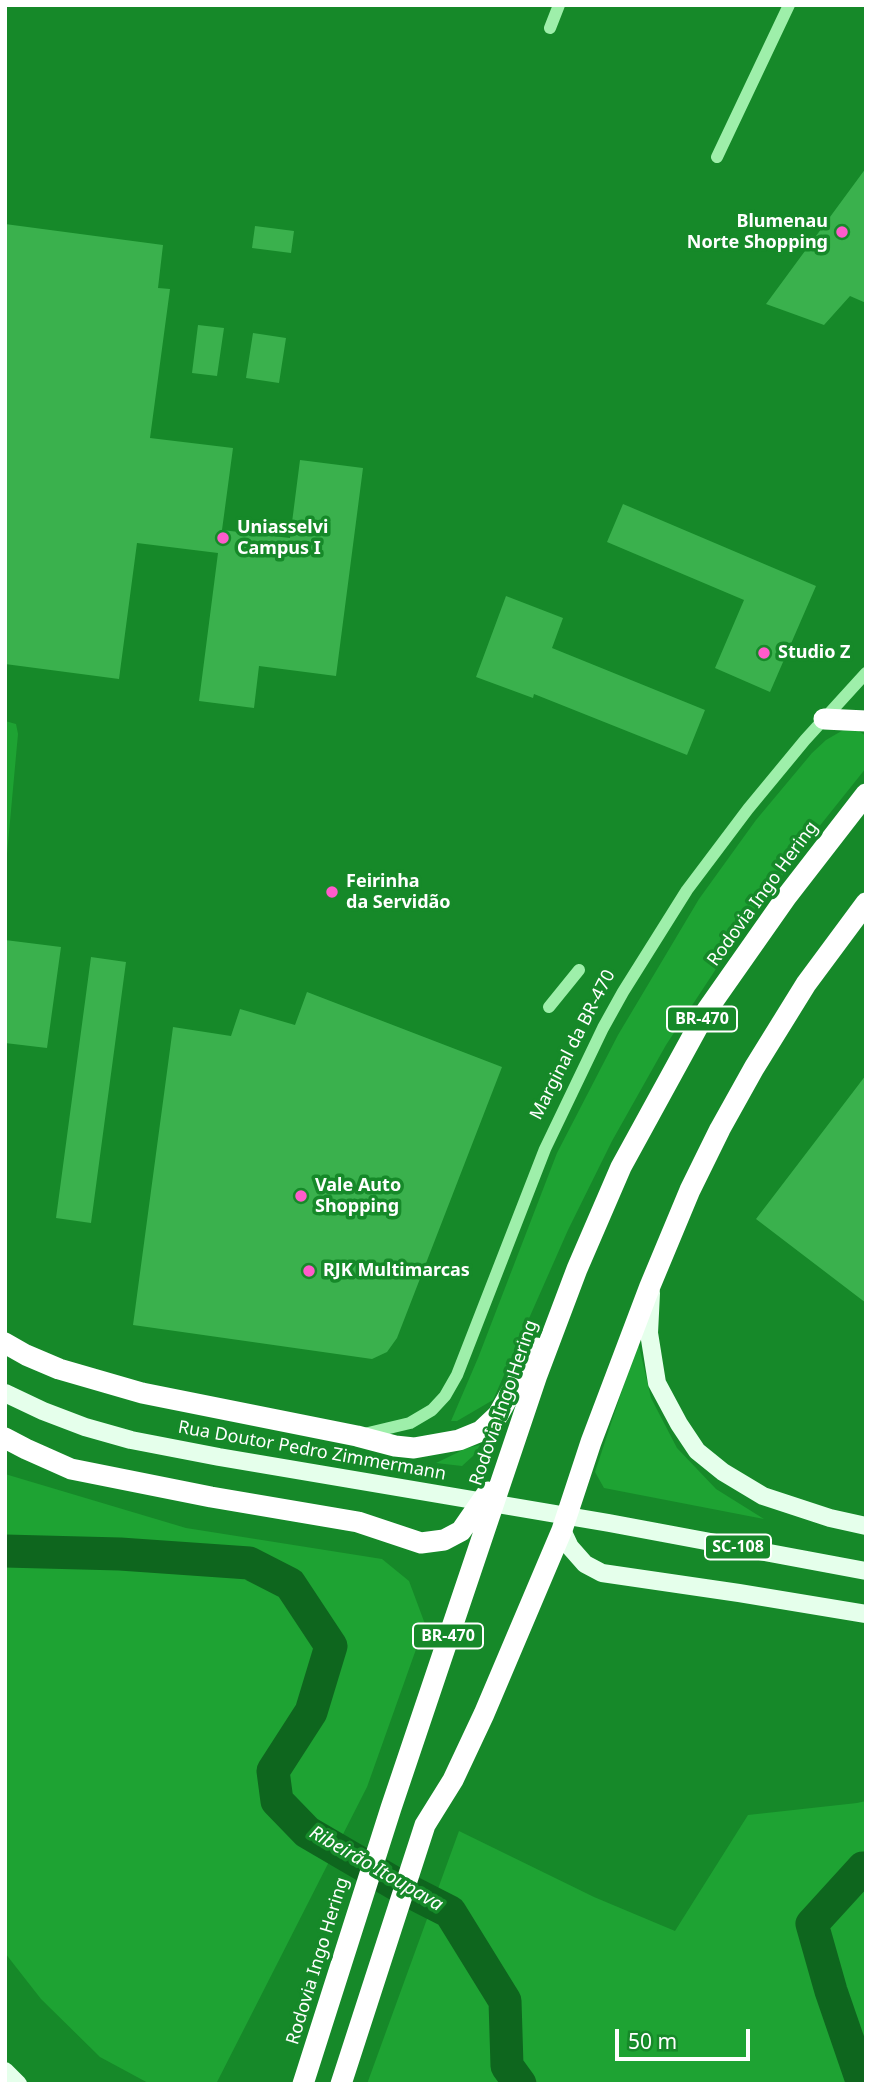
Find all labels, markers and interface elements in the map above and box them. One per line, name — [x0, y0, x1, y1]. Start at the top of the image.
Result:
place label: Blumenau Norte Shopping — [687, 211, 828, 254]
marker: Blumenau Norte Shopping — [834, 224, 850, 240]
place label: Uniasselvi Campus I — [237, 517, 328, 560]
marker: Uniasselvi Campus I — [215, 530, 231, 546]
place label: Studio Z — [778, 642, 851, 664]
marker: Studio Z — [756, 645, 772, 661]
street label: Rodovia Ingo Hering — [703, 817, 823, 971]
place label: Feirinha da Servidão — [346, 871, 451, 914]
marker: Feirinha da Servidão — [324, 884, 340, 900]
street label: Marginal da BR-470 — [526, 966, 620, 1124]
road number: BR-470 — [667, 1007, 737, 1032]
place label: Vale Auto Shopping — [315, 1175, 401, 1218]
marker: Vale Auto Shopping — [293, 1188, 309, 1204]
place label: RJK Multimarcas — [323, 1260, 470, 1282]
marker: RJK Multimarcas — [301, 1263, 317, 1279]
street label: Rodovia Ingo Hering — [465, 1317, 543, 1489]
street label: Rua Doutor Pedro Zimmermann — [176, 1417, 448, 1485]
road number: SC-108 — [705, 1534, 771, 1560]
road number: BR-470 — [413, 1624, 483, 1648]
water label: Ribeirão Itoupava — [305, 1822, 447, 1916]
street label: Rodovia Ingo Hering — [282, 1875, 354, 2047]
scale bar — [619, 2016, 754, 2060]
text: 50 m — [628, 2027, 677, 2055]

